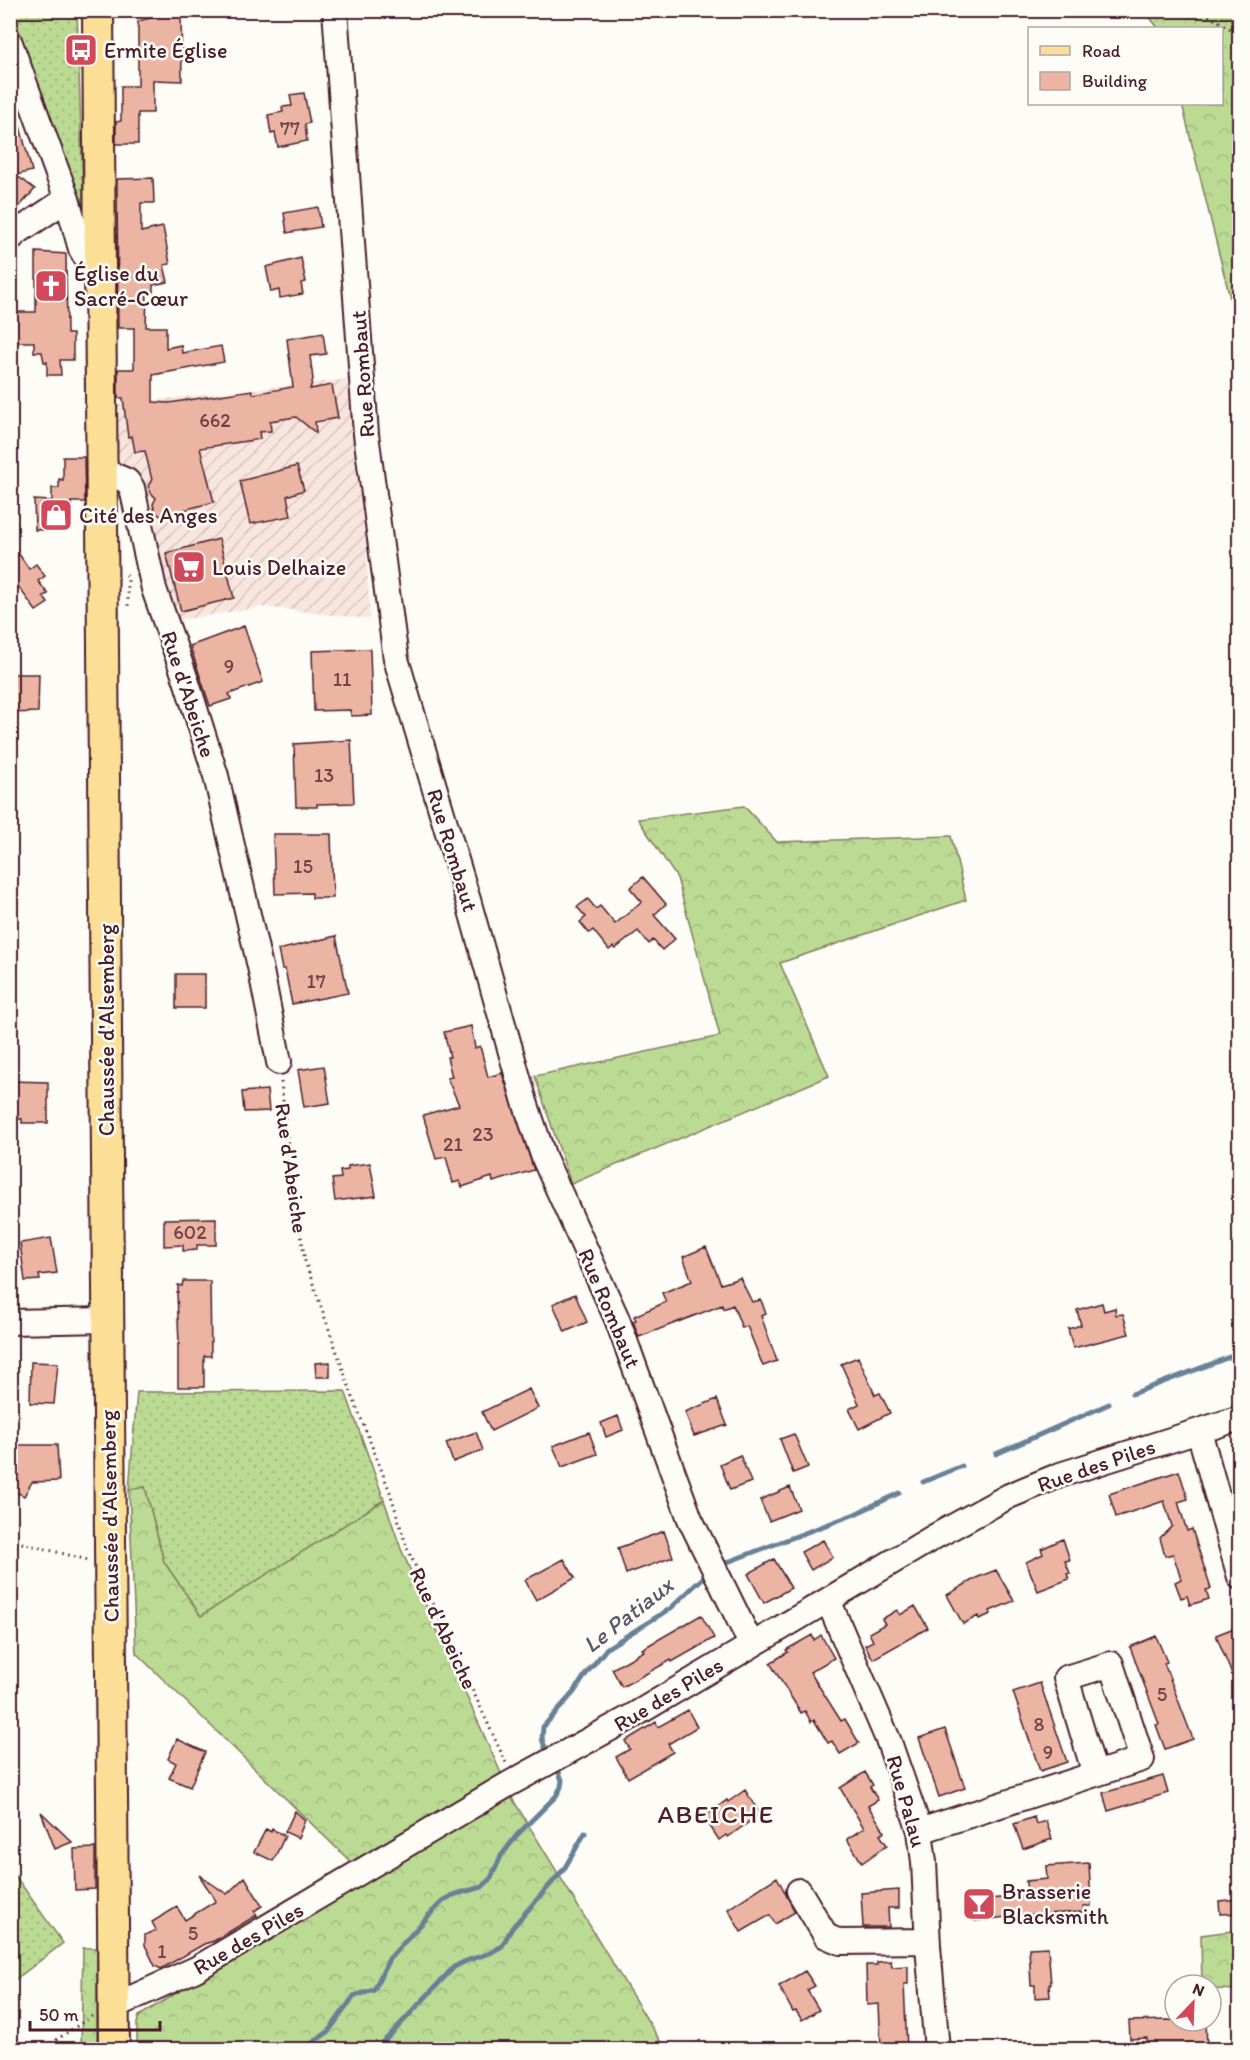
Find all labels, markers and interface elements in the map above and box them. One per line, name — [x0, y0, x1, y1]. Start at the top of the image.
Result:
legend — [1028, 27, 1223, 105]
bus stop icon: Ermite Église — [63, 32, 99, 68]
place label: Ermite Église — [104, 37, 227, 64]
text: Road — [1082, 40, 1121, 62]
text: Building — [1082, 70, 1148, 92]
house number: 77 — [280, 116, 300, 140]
place label: Église du Sacré-Cœur — [74, 260, 188, 312]
church icon: Église du Sacré-Cœur — [33, 268, 69, 304]
street label: Rue Rombaut — [345, 309, 380, 438]
house number: 662 — [199, 408, 231, 432]
shop icon: Cité des Anges — [38, 497, 74, 533]
place label: Cité des Anges — [79, 502, 218, 529]
supermarket icon: Louis Delhaize — [171, 549, 207, 585]
place label: Louis Delhaize — [212, 554, 346, 581]
street label: Rue d'Abeiche — [155, 627, 222, 761]
house number: 9 — [224, 654, 234, 678]
house number: 11 — [333, 667, 351, 691]
house number: 13 — [314, 763, 334, 787]
street label: Rue Rombaut — [421, 785, 484, 915]
house number: 15 — [293, 854, 313, 878]
street label: Chaussée d'Alsemberg — [93, 923, 120, 1136]
house number: 17 — [306, 969, 326, 993]
street label: Rue d'Abeiche — [269, 1101, 314, 1235]
house number: 23 — [472, 1122, 494, 1146]
house number: 21 — [443, 1132, 463, 1156]
house number: 602 — [173, 1220, 207, 1244]
street label: Rue Rombaut — [572, 1244, 647, 1372]
street label: Chaussée d'Alsemberg — [94, 1409, 125, 1622]
street label: Rue des Piles — [1034, 1433, 1159, 1498]
street label: Rue d'Abeiche — [404, 1563, 484, 1693]
water label: Le Patiaux — [577, 1569, 680, 1659]
street label: Rue des Piles — [609, 1651, 728, 1738]
house number: 5 — [1157, 1682, 1167, 1706]
house number: 8 — [1034, 1712, 1045, 1736]
house number: 9 — [1043, 1740, 1053, 1764]
street label: Rue Palau — [881, 1752, 933, 1850]
district label: ABEICHE — [657, 1798, 775, 1830]
place label: Brasserie Blacksmith — [1002, 1878, 1109, 1930]
bar icon: Brasserie Blacksmith — [961, 1886, 997, 1922]
street label: Rue des Piles — [188, 1896, 308, 1981]
house number: 5 — [188, 1921, 198, 1945]
house number: 1 — [157, 1939, 167, 1963]
north arrow — [1163, 1973, 1223, 2033]
text: N — [1190, 1979, 1207, 2001]
scale bar — [30, 1994, 160, 2032]
text: 50 m — [39, 2004, 79, 2026]

